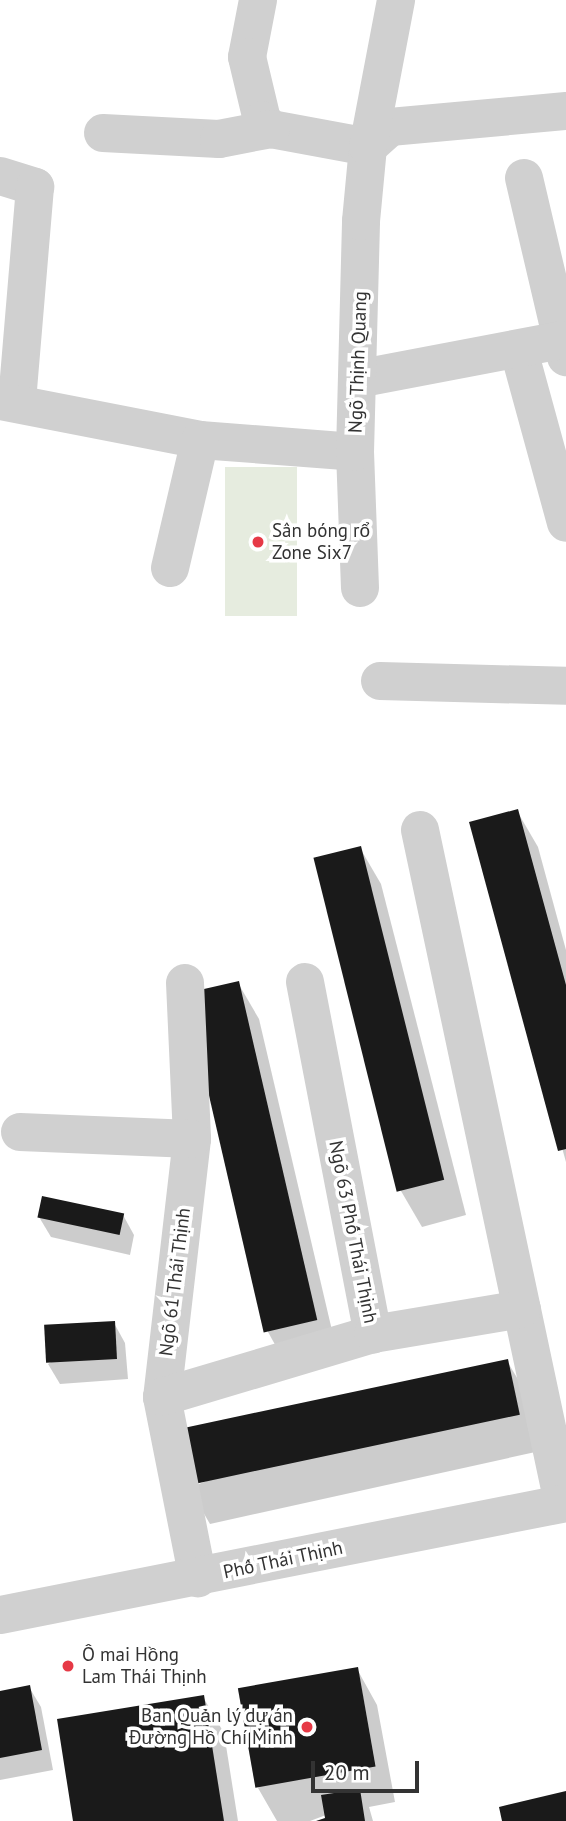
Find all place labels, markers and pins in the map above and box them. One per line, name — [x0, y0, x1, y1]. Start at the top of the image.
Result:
place label: Sân bóng rổ Zone Six7 — [272, 520, 370, 564]
marker: Sân bóng rổ Zone Six7 — [250, 534, 266, 550]
place label: Ô mai Hồng Lam Thái Thịnh — [82, 1644, 208, 1688]
marker: Ô mai Hồng Lam Thái Thịnh — [60, 1658, 76, 1674]
place label: Ban Quản lý dự án Đường Hồ Chí Minh — [129, 1705, 293, 1749]
marker: Ban Quản lý dự án Đường Hồ Chí Minh — [299, 1719, 315, 1735]

